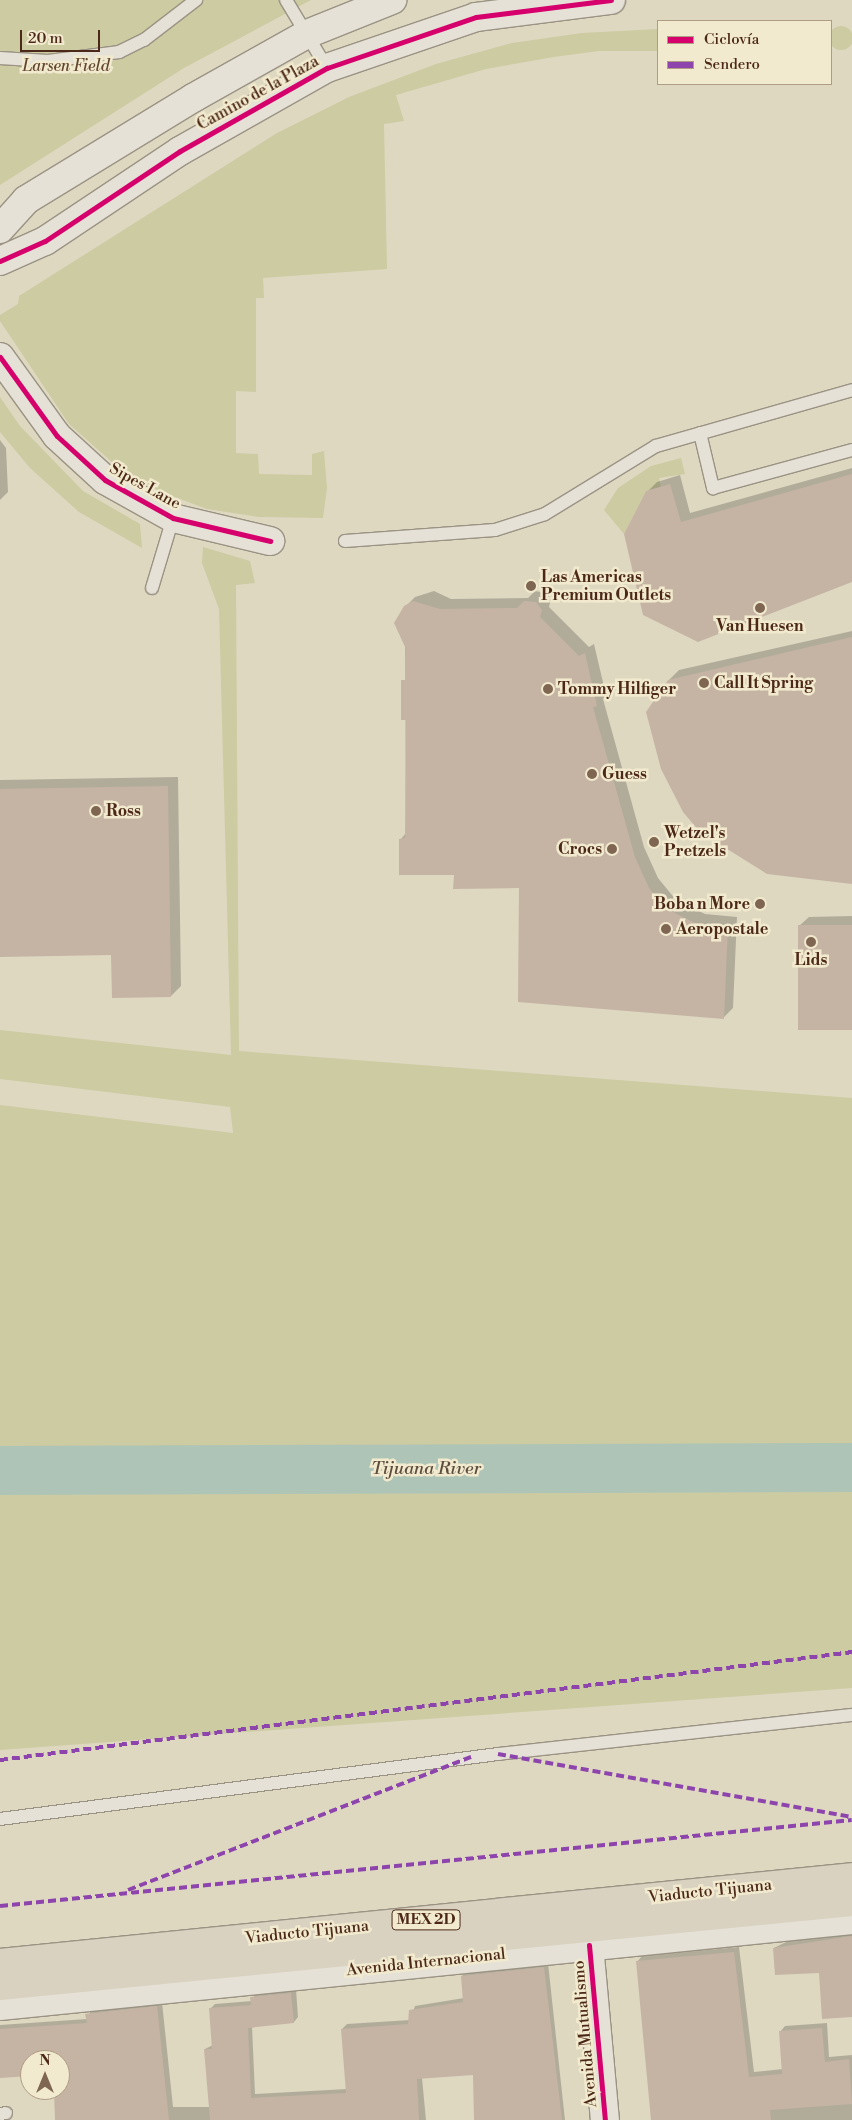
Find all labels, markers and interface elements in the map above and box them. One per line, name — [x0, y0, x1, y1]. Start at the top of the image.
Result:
scale bar — [22, 20, 102, 52]
legend — [657, 20, 832, 85]
text: 20 m — [28, 29, 63, 48]
text: Ciclovía — [704, 30, 759, 49]
street label: Camino de la Plaza — [194, 52, 322, 134]
text: Sendero — [704, 55, 760, 74]
park label: Larsen Field — [22, 56, 110, 76]
street label: Sipes Lane — [106, 459, 184, 513]
place label: Las Americas Premium Outlets — [541, 567, 671, 605]
marker: Las Americas Premium Outlets — [525, 580, 537, 592]
marker: Van Huesen — [754, 602, 766, 614]
place label: Van Huesen — [716, 616, 804, 636]
place label: Call It Spring — [714, 673, 813, 693]
marker: Call It Spring — [698, 677, 710, 689]
place label: Tommy Hilfiger — [558, 679, 676, 699]
marker: Tommy Hilfiger — [542, 683, 554, 695]
place label: Guess — [602, 764, 647, 784]
marker: Guess — [586, 768, 598, 780]
place label: Ross — [106, 801, 141, 821]
marker: Ross — [90, 805, 102, 817]
place label: Wetzel's Pretzels — [664, 823, 726, 861]
marker: Wetzel's Pretzels — [648, 836, 660, 848]
place label: Crocs — [558, 839, 602, 859]
marker: Crocs — [606, 843, 618, 855]
place label: Boba n More — [654, 894, 750, 914]
marker: Boba n More — [754, 898, 766, 910]
place label: Aeropostale — [676, 919, 768, 939]
marker: Aeropostale — [660, 923, 672, 935]
marker: Lids — [805, 936, 817, 948]
place label: Lids — [795, 950, 827, 970]
water label: Tijuana River — [371, 1458, 481, 1480]
street label: Viaducto Tijuana — [647, 1875, 773, 1907]
road number: MEX 2D — [391, 1908, 461, 1932]
street label: Viaducto Tijuana — [244, 1916, 370, 1948]
street label: Avenida Internacional — [345, 1944, 507, 1980]
street label: Avenida Mutualismo — [569, 1960, 601, 2108]
north arrow — [20, 2050, 70, 2100]
text: N — [39, 2052, 51, 2070]

